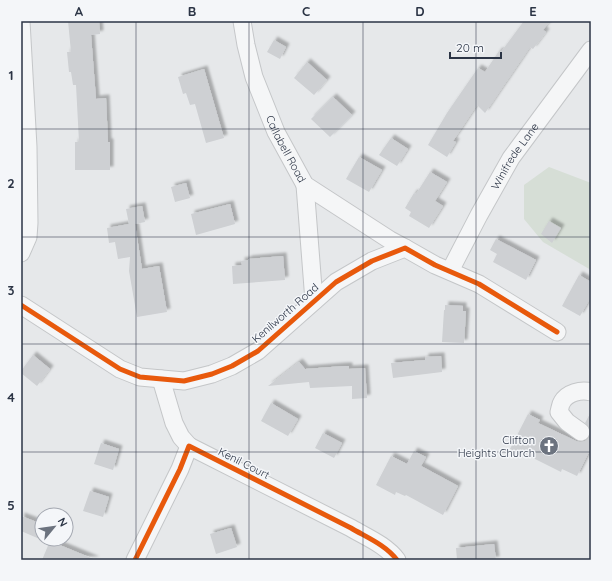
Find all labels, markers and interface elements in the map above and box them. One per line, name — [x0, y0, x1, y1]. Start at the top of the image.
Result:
text: A — [75, 3, 84, 19]
text: B — [188, 3, 196, 19]
text: C — [302, 3, 310, 19]
text: D — [415, 3, 425, 19]
text: E — [529, 3, 537, 19]
scale bar — [450, 34, 501, 60]
text: 20 m — [456, 40, 484, 55]
text: 1 — [8, 67, 14, 83]
street label: Callabell Road — [263, 113, 309, 185]
street label: Winifrede Lane — [488, 120, 542, 192]
text: 2 — [7, 175, 15, 191]
street label: Kenilworth Road — [249, 280, 321, 346]
text: 3 — [8, 282, 15, 298]
text: 4 — [7, 389, 15, 405]
place label: Clifton Heights Church — [458, 433, 535, 460]
church icon: Clifton Heights Church — [538, 435, 560, 457]
street label: Kenil Court — [216, 444, 272, 482]
text: 5 — [7, 497, 15, 513]
north arrow — [34, 507, 74, 547]
text: N — [55, 515, 71, 529]

